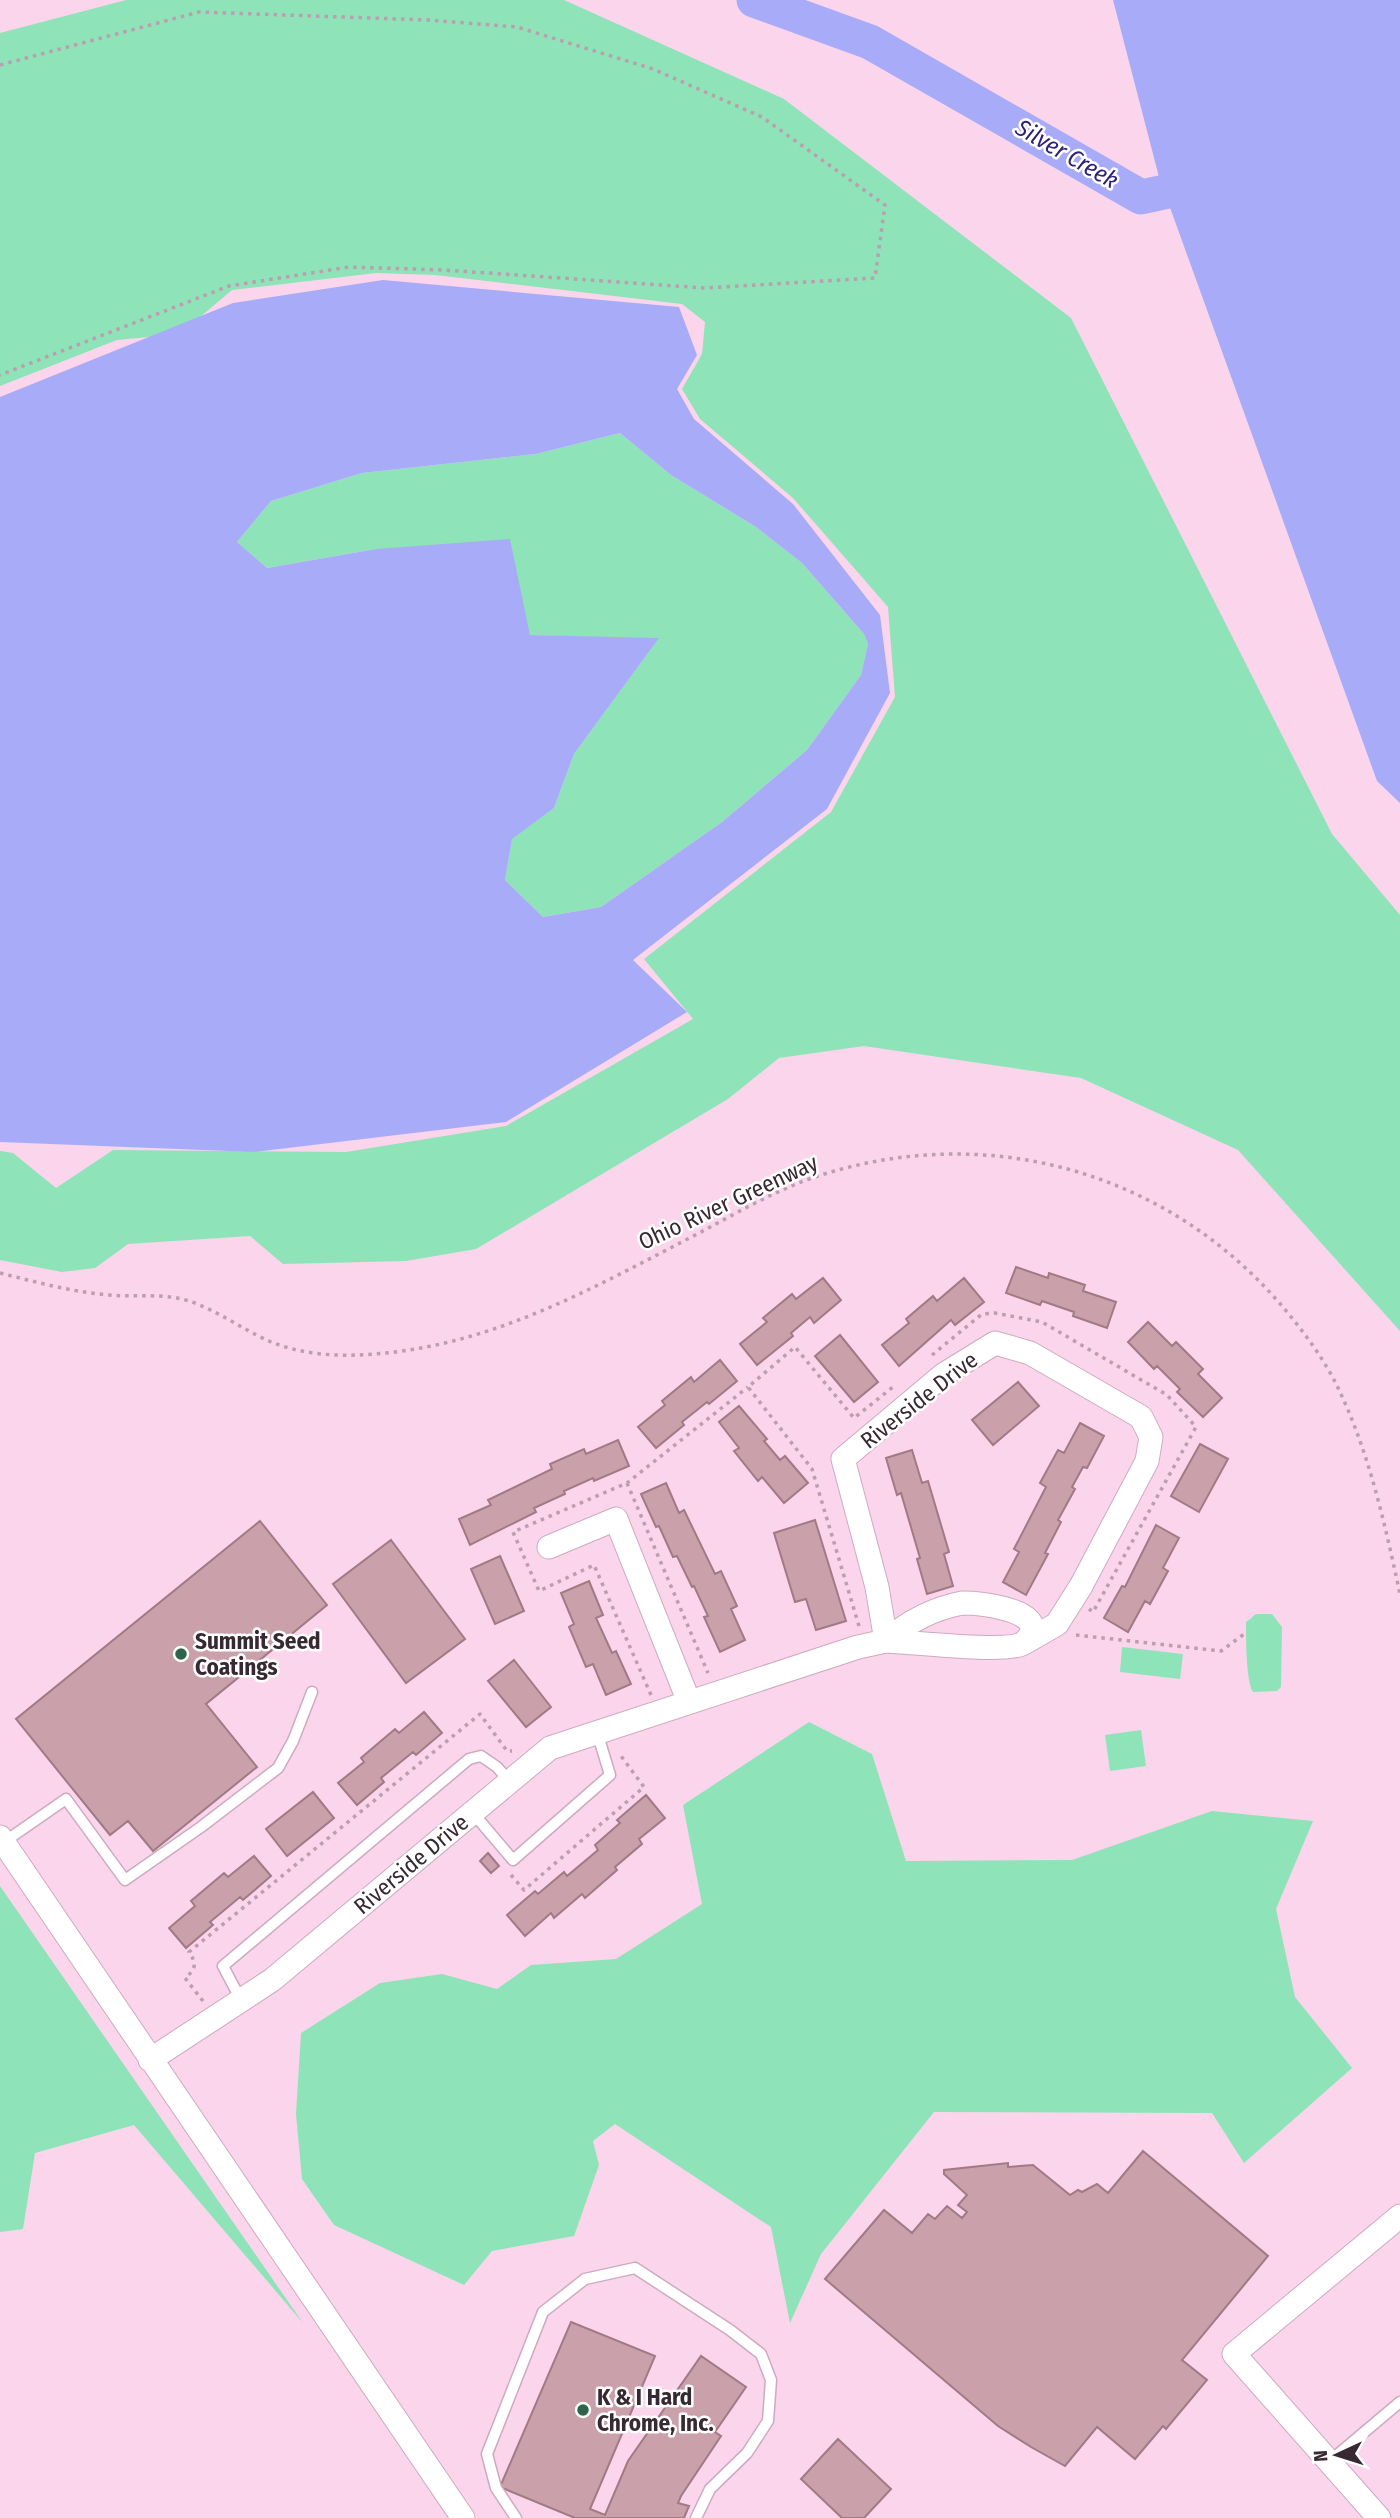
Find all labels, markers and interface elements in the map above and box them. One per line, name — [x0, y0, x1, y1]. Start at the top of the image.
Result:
water label: Silver Creek — [1010, 113, 1123, 195]
street label: Ohio River Greenway — [634, 1148, 823, 1256]
street label: Riverside Drive — [855, 1346, 983, 1454]
place label: Summit Seed Coatings — [195, 1627, 321, 1681]
marker: Summit Seed Coatings — [173, 1646, 189, 1662]
street label: Riverside Drive — [348, 1808, 474, 1920]
place label: K & I Hard Chrome, Inc. — [597, 2383, 714, 2437]
marker: K & I Hard Chrome, Inc. — [575, 2402, 591, 2418]
north arrow — [1302, 2420, 1372, 2490]
text: N — [1309, 2450, 1332, 2463]

